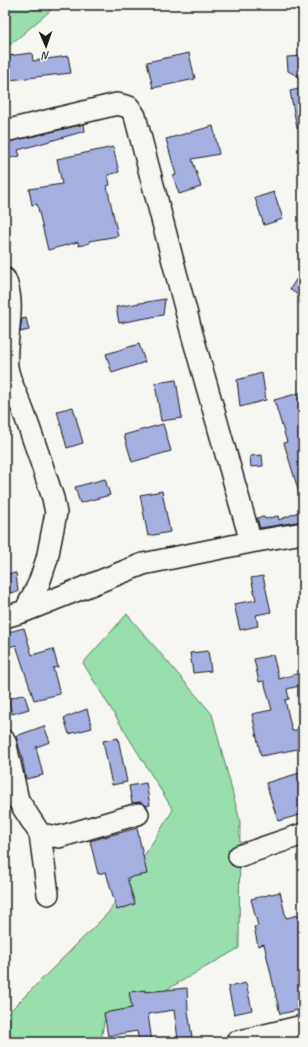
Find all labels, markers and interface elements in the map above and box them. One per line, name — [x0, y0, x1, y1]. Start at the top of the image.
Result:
north arrow — [26, 26, 66, 66]
text: N — [41, 49, 50, 63]

